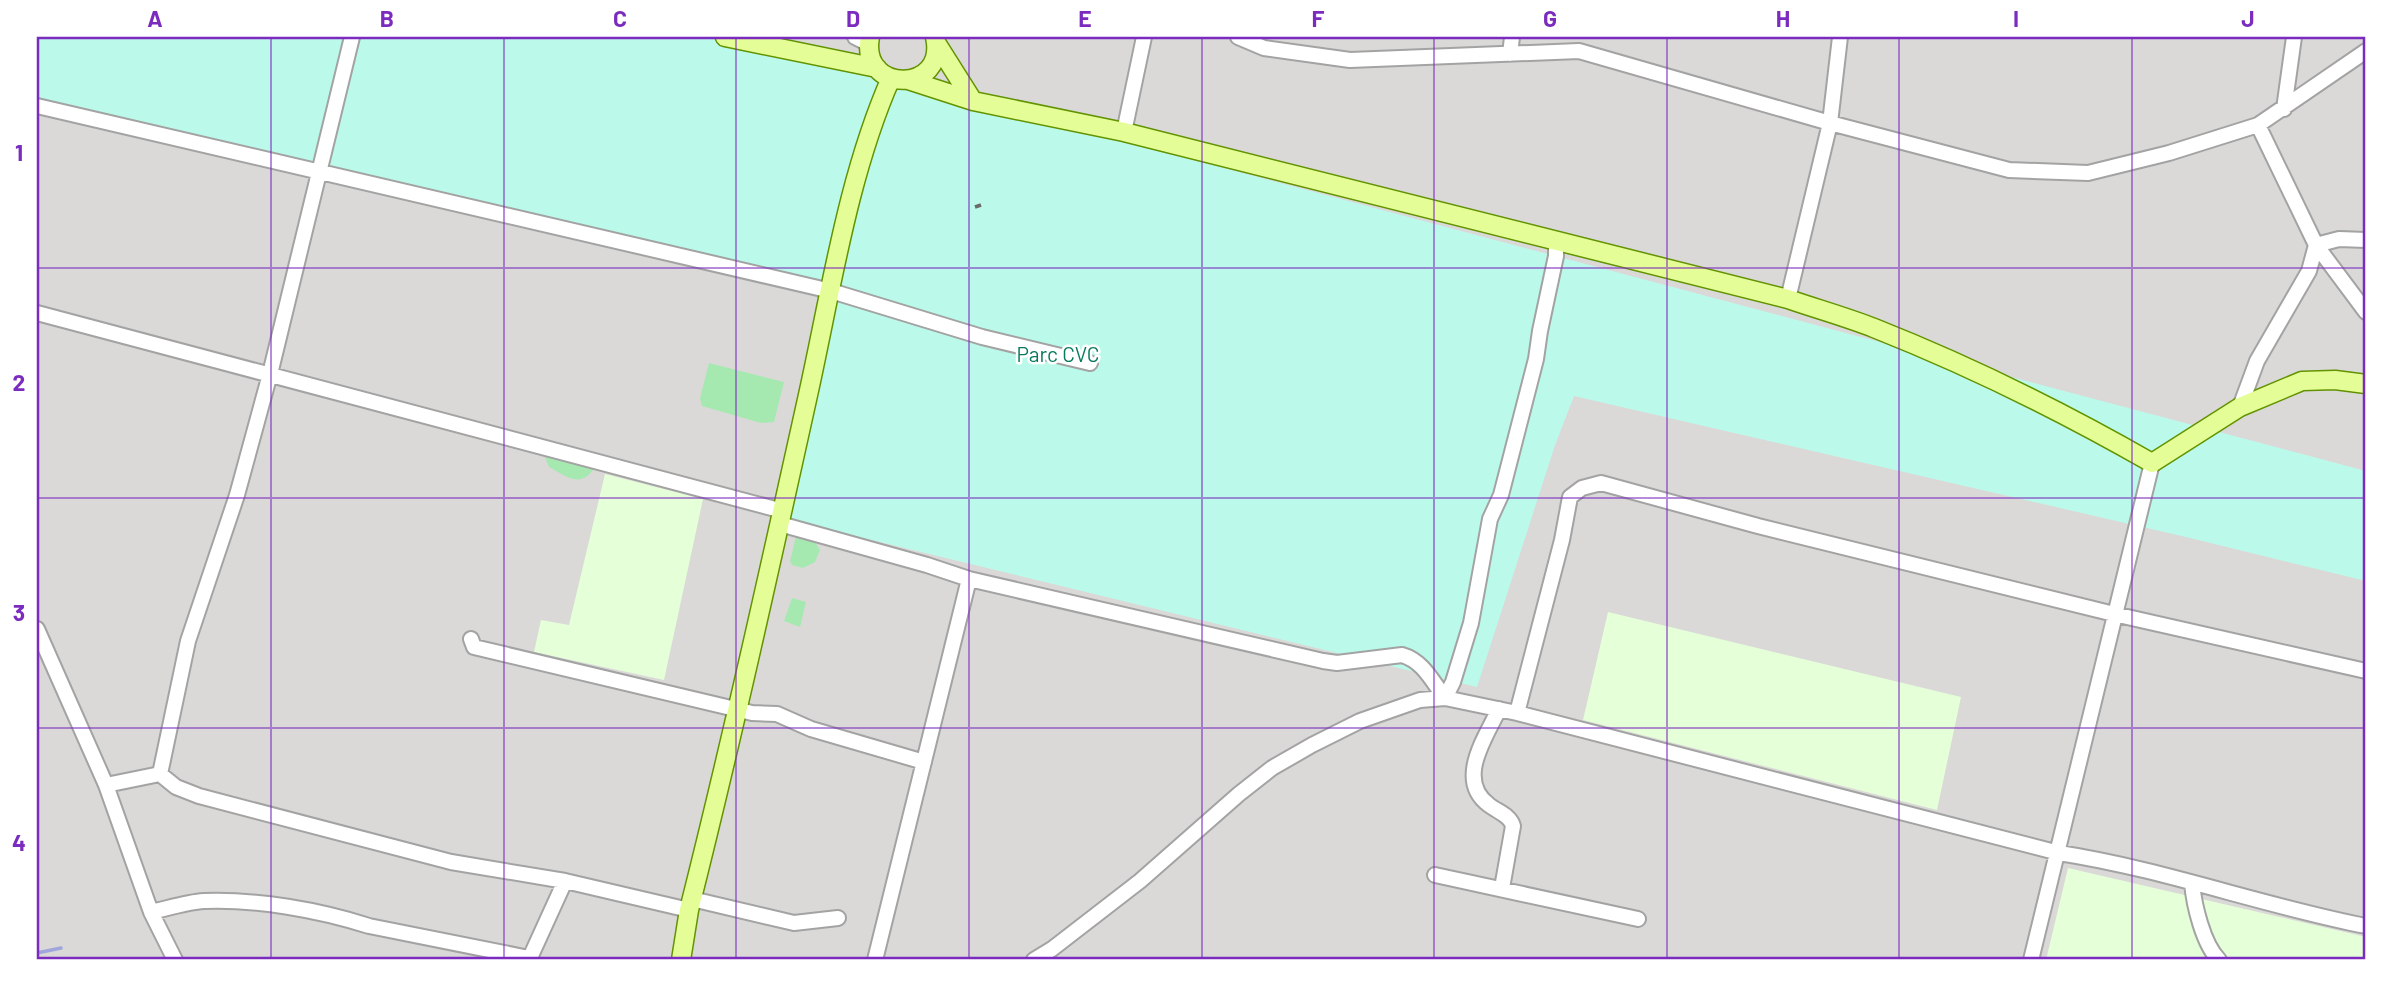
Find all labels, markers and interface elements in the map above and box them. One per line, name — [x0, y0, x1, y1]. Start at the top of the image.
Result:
text: A — [147, 4, 163, 32]
text: B — [380, 4, 394, 32]
text: C — [613, 4, 627, 32]
text: D — [846, 4, 860, 32]
text: E — [1078, 4, 1092, 32]
text: F — [1312, 4, 1325, 32]
text: G — [1543, 4, 1557, 32]
text: H — [1776, 4, 1790, 32]
text: I — [2013, 4, 2019, 32]
text: J — [2241, 4, 2255, 32]
text: 1 — [15, 138, 23, 166]
park label: Parc CVC — [1016, 341, 1100, 366]
text: 2 — [13, 368, 25, 396]
text: 3 — [13, 598, 25, 626]
text: 4 — [12, 828, 26, 856]

